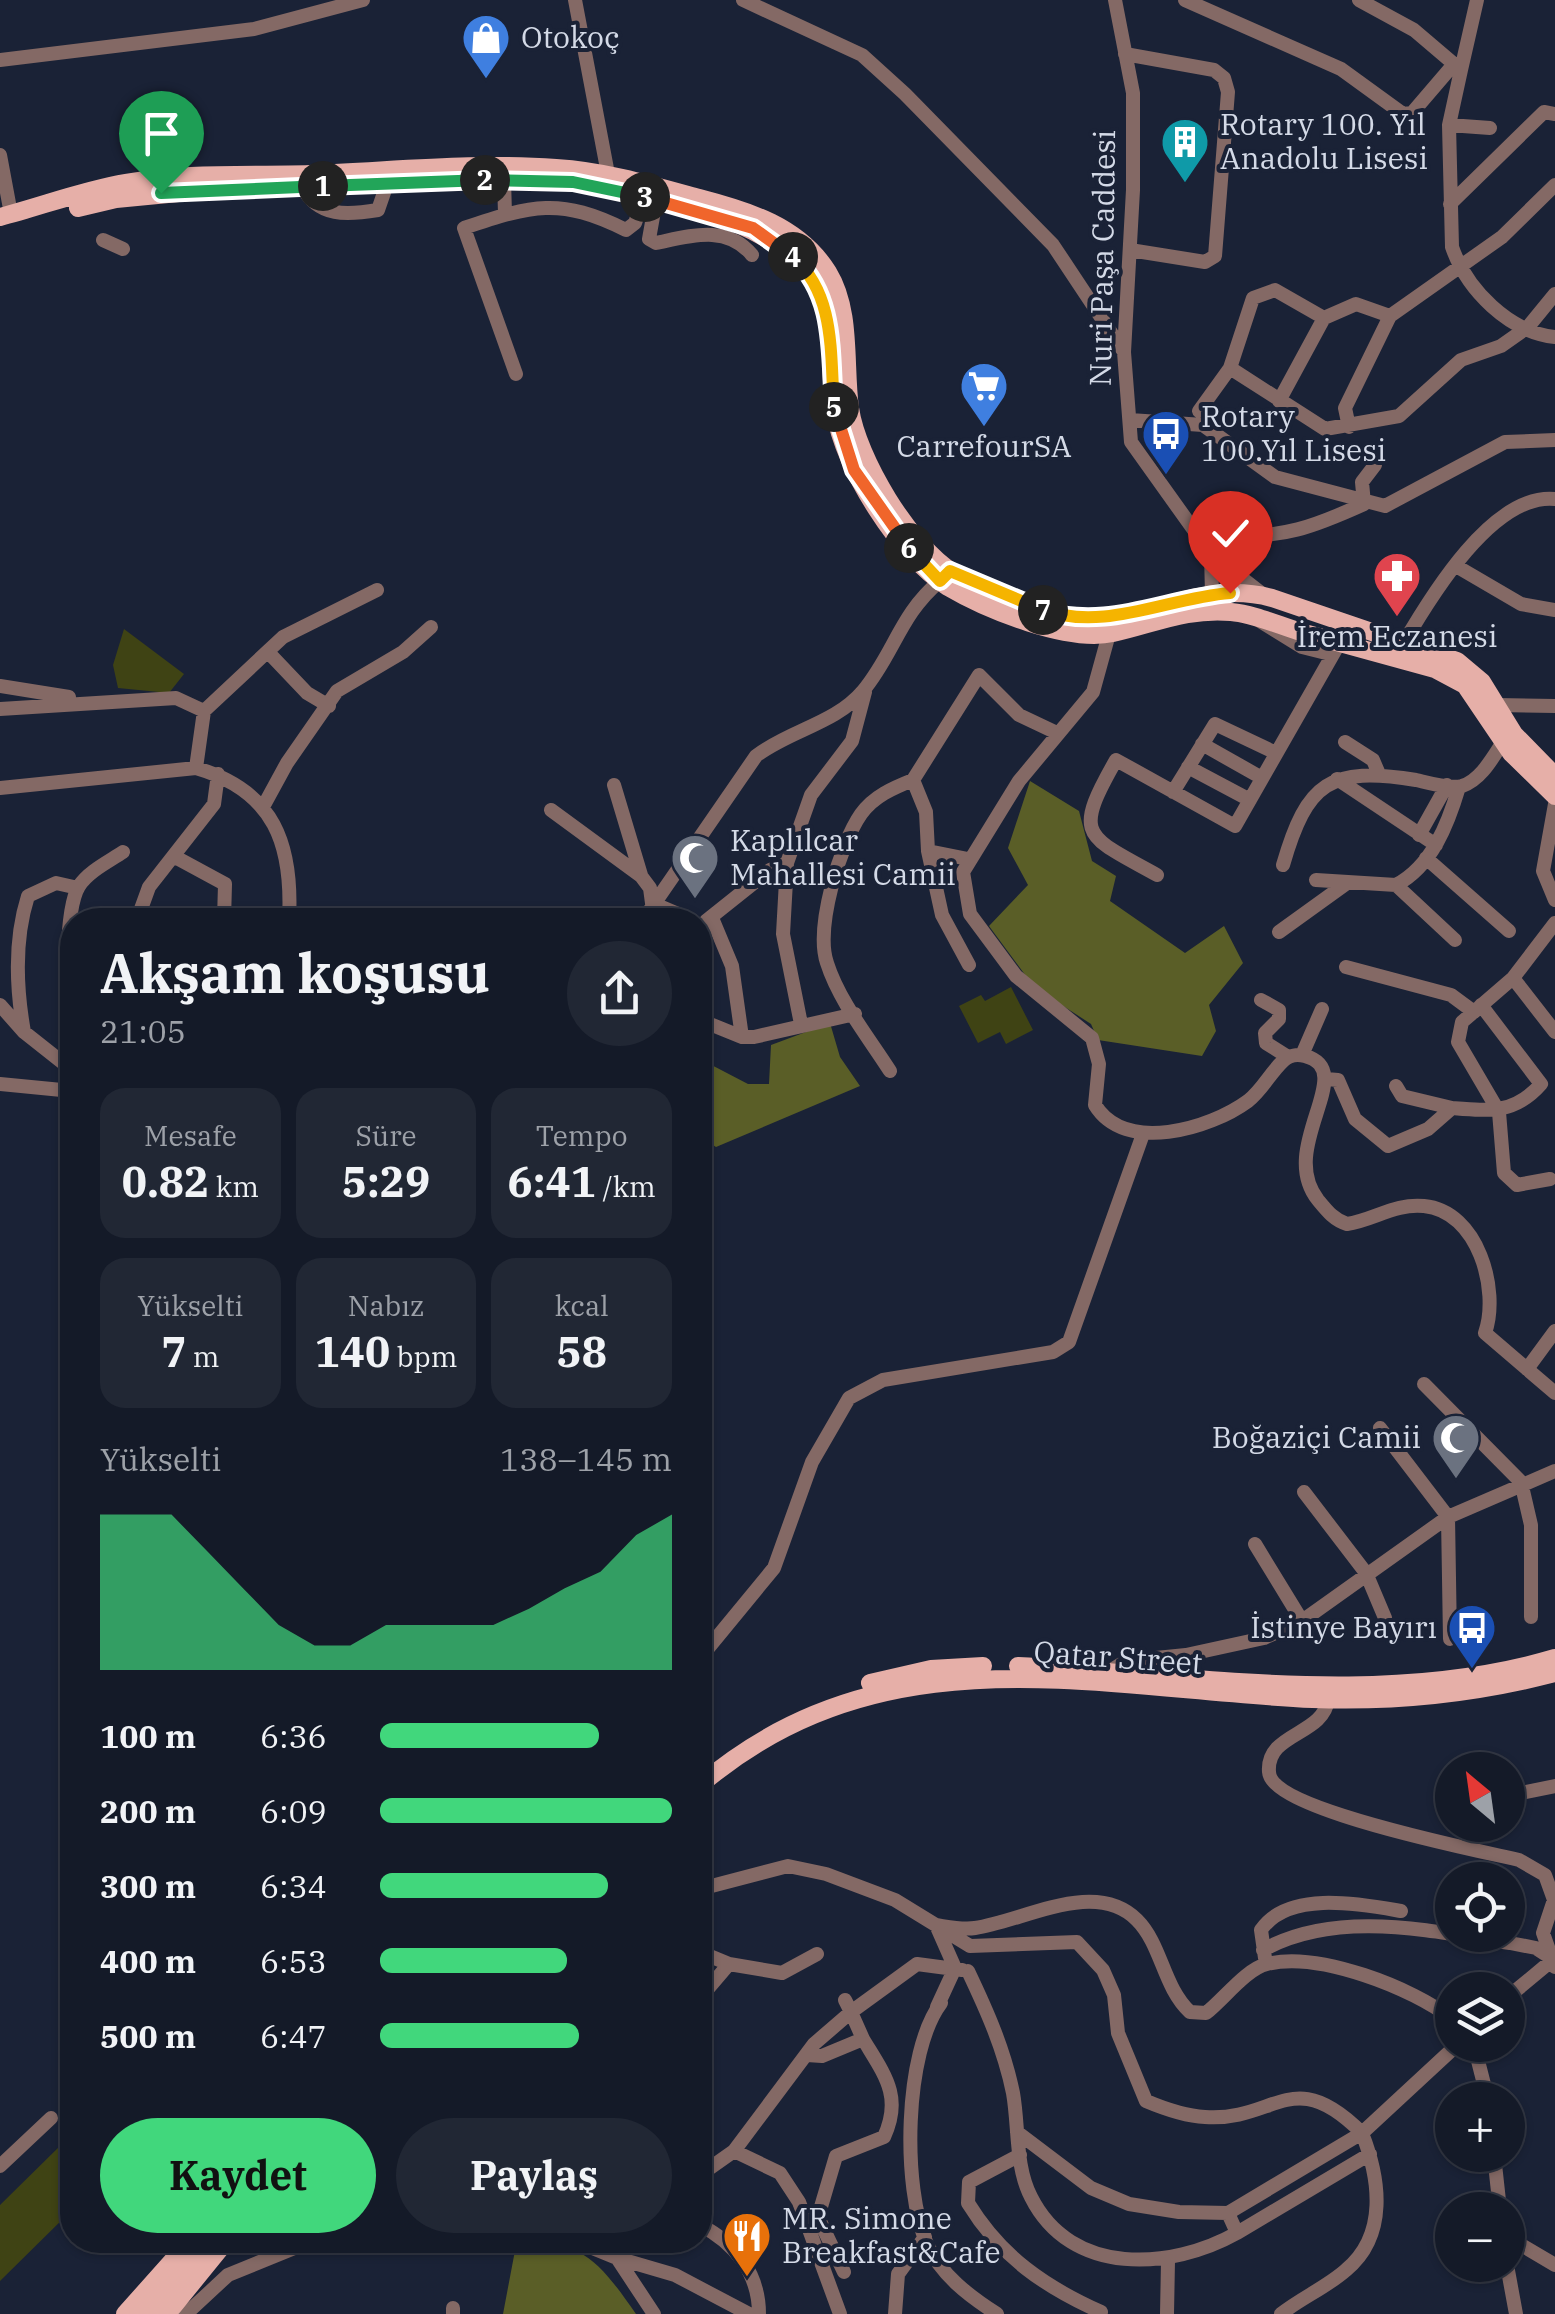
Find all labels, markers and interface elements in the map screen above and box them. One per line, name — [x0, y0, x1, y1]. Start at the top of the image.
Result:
shop icon: Otokoç — [460, 12, 512, 80]
place label: Otokoç — [521, 17, 620, 56]
pin — [119, 91, 204, 194]
place label: Rotary 100. Yıl Anadolu Lisesi — [1220, 104, 1428, 177]
icon: arrive — [134, 106, 189, 161]
building icon: Rotary 100. Yıl Anadolu Lisesi — [1159, 116, 1211, 184]
street label: Nuri Paşa Caddesi — [1080, 129, 1123, 387]
pin: 2 — [460, 155, 510, 205]
pin: 1 — [298, 161, 348, 211]
text: 2 — [477, 161, 493, 198]
text: 1 — [315, 167, 331, 204]
pin: 3 — [620, 172, 670, 222]
text: 3 — [637, 178, 653, 215]
pin: 4 — [768, 232, 818, 282]
text: 4 — [785, 238, 801, 275]
supermarket icon: CarrefourSA — [958, 360, 1010, 428]
pin: 5 — [809, 382, 859, 432]
text: 5 — [826, 388, 842, 425]
place label: Rotary 100.Yıl Lisesi — [1201, 396, 1386, 469]
bus stop icon: Rotary 100.Yıl Lisesi — [1140, 408, 1192, 476]
place label: CarrefourSA — [896, 426, 1072, 465]
pin — [1188, 491, 1273, 594]
icon: check — [1203, 506, 1258, 561]
pin: 6 — [884, 523, 934, 573]
text: 6 — [901, 529, 917, 566]
pharmacy icon: İrem Eczanesi — [1371, 550, 1423, 618]
pin: 7 — [1018, 585, 1068, 635]
text: 7 — [1035, 591, 1051, 628]
place label: İrem Eczanesi — [1297, 616, 1497, 655]
place label: Kaplılcar Mahallesi Camii — [730, 820, 956, 893]
mosque icon: Kaplılcar Mahallesi Camii — [669, 832, 721, 900]
text: Akşam koşusu — [100, 937, 490, 1008]
button: share — [567, 941, 672, 1046]
text: 21:05 — [100, 1010, 186, 1052]
text: Mesafe — [144, 1117, 237, 1154]
text: Süre — [355, 1117, 417, 1154]
text: Tempo — [536, 1117, 628, 1154]
text: 0.82 — [122, 1154, 209, 1209]
text: 5:29 — [342, 1154, 430, 1209]
text: 6:41 — [508, 1154, 596, 1209]
text: km — [209, 1168, 259, 1205]
text: /km — [596, 1168, 656, 1205]
text: Yükselti — [137, 1287, 243, 1324]
text: Nabız — [348, 1287, 424, 1324]
text: kcal — [555, 1287, 609, 1324]
text: 7 — [161, 1324, 186, 1379]
text: 140 — [315, 1324, 390, 1379]
text: 58 — [556, 1324, 607, 1379]
text: m — [186, 1338, 220, 1375]
text: bpm — [390, 1338, 457, 1375]
mosque icon: Boğaziçi Camii — [1430, 1412, 1482, 1480]
place label: Boğaziçi Camii — [1212, 1417, 1421, 1456]
text: Yükselti — [100, 1438, 221, 1480]
text: 138–145 m — [500, 1438, 672, 1480]
bus stop icon: İstinye Bayırı — [1446, 1602, 1498, 1670]
place label: İstinye Bayırı — [1250, 1607, 1437, 1646]
street label: Qatar Street — [1032, 1631, 1204, 1682]
text: 100 m — [100, 1715, 196, 1757]
text: 6:36 — [260, 1715, 327, 1757]
north arrow — [1435, 1752, 1525, 1842]
map controls — [1435, 1752, 1525, 2282]
text: 200 m — [100, 1790, 196, 1832]
text: 6:09 — [260, 1790, 327, 1832]
button: locate — [1435, 1862, 1525, 1952]
text: 300 m — [100, 1865, 196, 1907]
text: 6:34 — [260, 1865, 327, 1907]
text: 400 m — [100, 1940, 196, 1982]
text: 6:53 — [260, 1940, 327, 1982]
button: layers — [1435, 1972, 1525, 2062]
text: 500 m — [100, 2015, 196, 2057]
text: 6:47 — [260, 2015, 327, 2057]
button: + — [1435, 2082, 1525, 2172]
button: Kaydet — [100, 2118, 376, 2233]
button: Paylaş — [396, 2118, 672, 2233]
button: − — [1435, 2192, 1525, 2282]
place label: MR. Simone Breakfast&Cafe — [782, 2198, 1001, 2271]
restaurant icon: MR. Simone Breakfast&Cafe — [721, 2210, 773, 2278]

